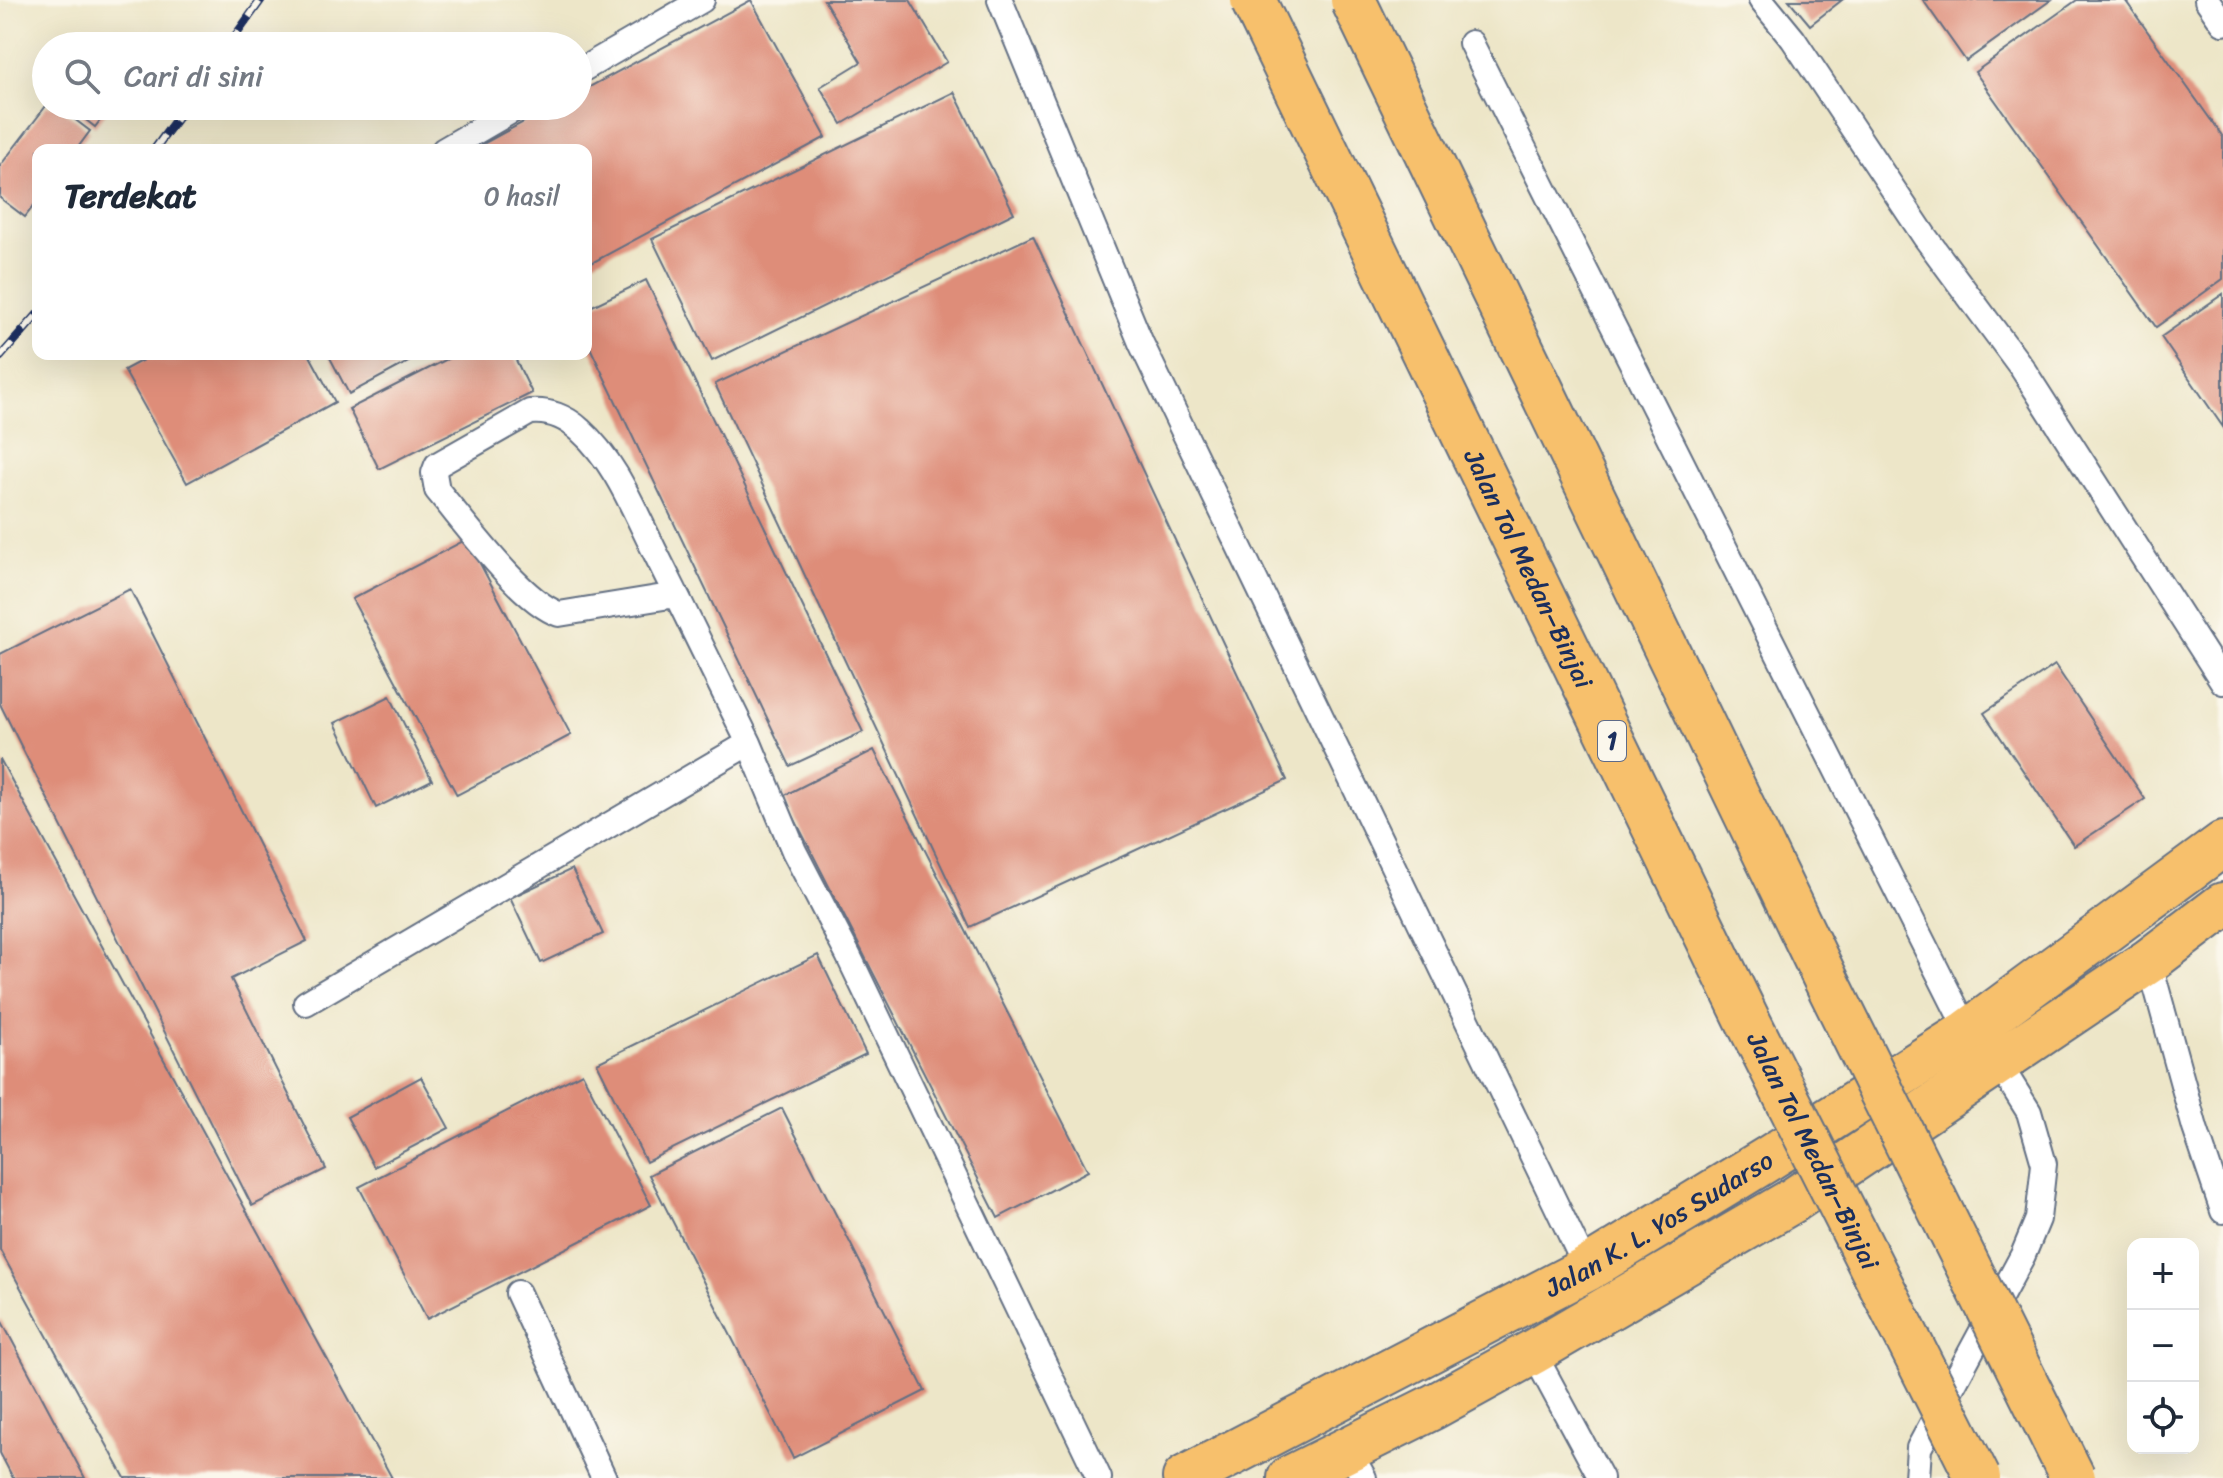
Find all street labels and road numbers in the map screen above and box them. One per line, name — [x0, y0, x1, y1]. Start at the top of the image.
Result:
street label: Jalan Tol Medan–Binjai — [1451, 440, 1607, 697]
road number: 1 — [1598, 721, 1626, 761]
street label: Jalan Tol Medan–Binjai — [1734, 1023, 1893, 1279]
street label: Jalan K. L. Yos Sudarso — [1535, 1137, 1782, 1311]

